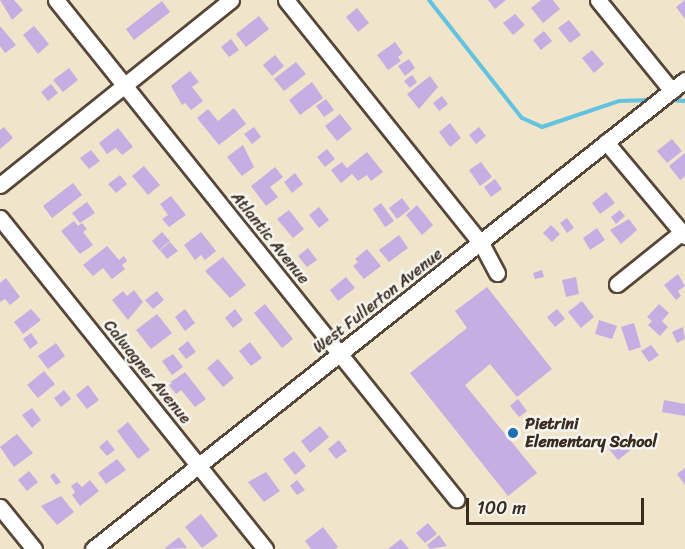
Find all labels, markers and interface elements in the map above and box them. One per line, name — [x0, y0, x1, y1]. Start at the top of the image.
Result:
street label: Atlantic Avenue — [227, 188, 313, 288]
street label: West Fullerton Avenue — [309, 244, 447, 358]
street label: Calwagner Avenue — [99, 316, 195, 428]
place label: Pietrini Elementary School — [525, 414, 657, 452]
marker: Pietrini Elementary School — [506, 426, 520, 440]
scale bar — [469, 486, 648, 524]
text: 100 m — [477, 492, 526, 524]

